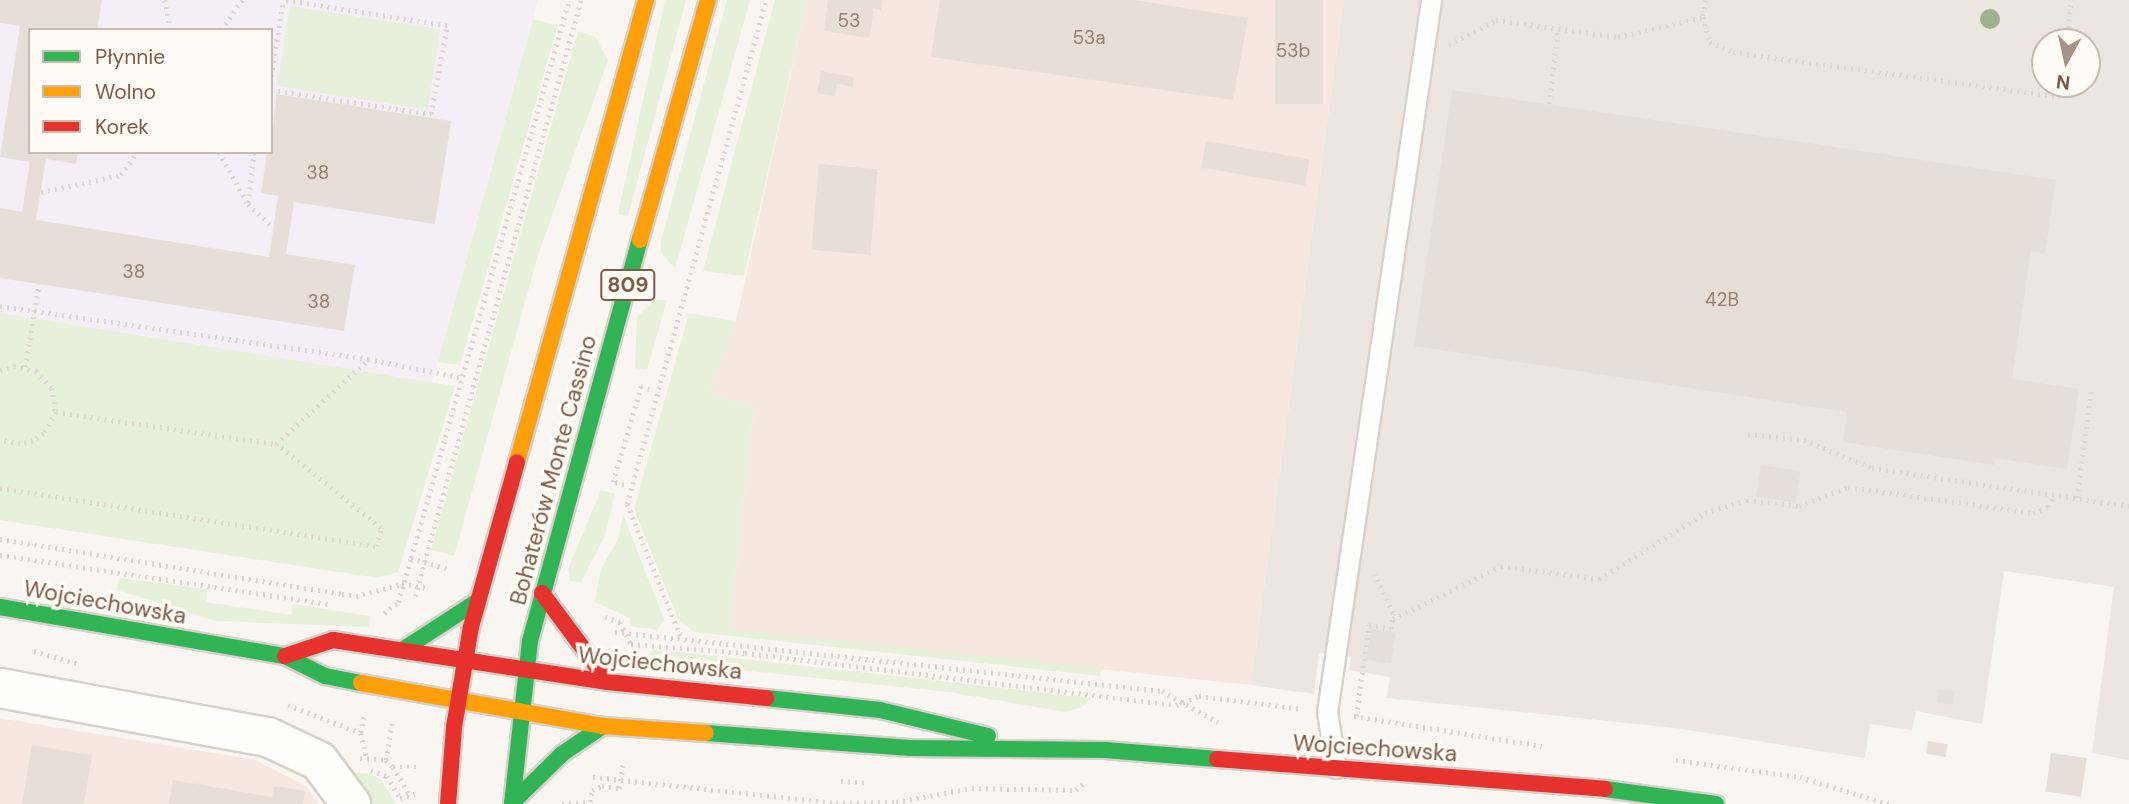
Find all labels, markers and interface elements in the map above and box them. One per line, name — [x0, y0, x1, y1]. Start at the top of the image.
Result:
house number: 53 — [838, 10, 860, 32]
house number: 53a — [1072, 27, 1106, 49]
legend — [28, 28, 273, 154]
north arrow — [2031, 28, 2101, 98]
house number: 53b — [1276, 40, 1310, 62]
text: Płynnie — [95, 43, 165, 71]
text: N — [2055, 69, 2072, 96]
text: Wolno — [95, 78, 156, 106]
text: Korek — [95, 113, 149, 141]
house number: 38 — [307, 162, 329, 184]
house number: 38 — [123, 261, 145, 283]
road number: 809 — [600, 268, 656, 302]
house number: 42B — [1705, 289, 1739, 311]
house number: 38 — [308, 291, 330, 313]
street label: Bohaterów Monte Cassino — [504, 332, 602, 608]
street label: Wojciechowska — [21, 574, 189, 630]
street label: Wojciechowska — [577, 641, 743, 685]
street label: Wojciechowska — [1292, 728, 1458, 768]

